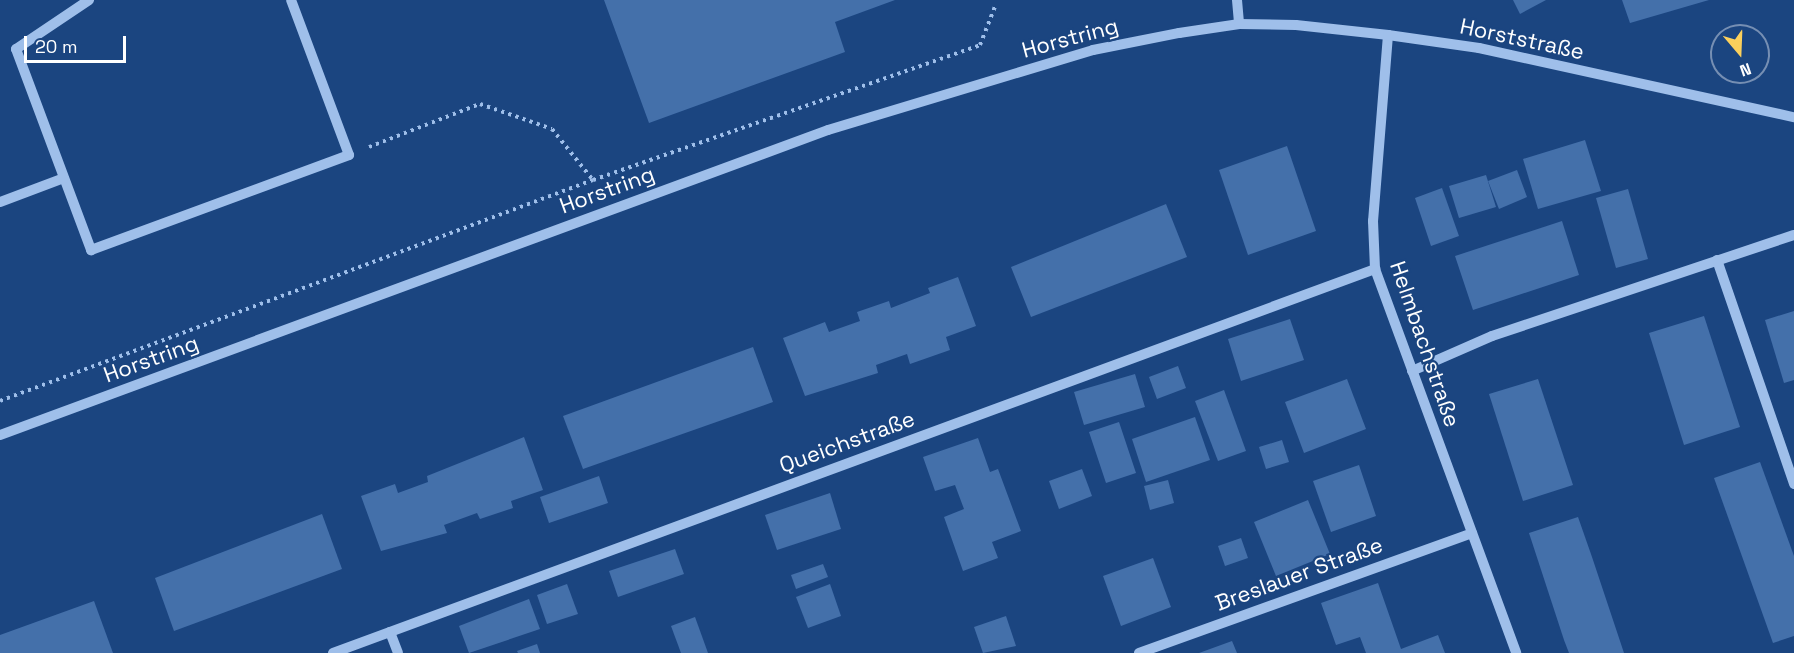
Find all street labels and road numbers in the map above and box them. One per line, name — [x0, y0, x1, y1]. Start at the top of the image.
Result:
street label: Horstring — [1019, 12, 1121, 64]
street label: Horststraße — [1457, 13, 1587, 65]
street label: Horstring — [556, 161, 658, 219]
street label: Helmbachstraße — [1384, 258, 1466, 430]
street label: Horstring — [100, 330, 202, 388]
street label: Queichstraße — [776, 405, 918, 479]
street label: Breslauer Straße — [1212, 531, 1386, 617]

